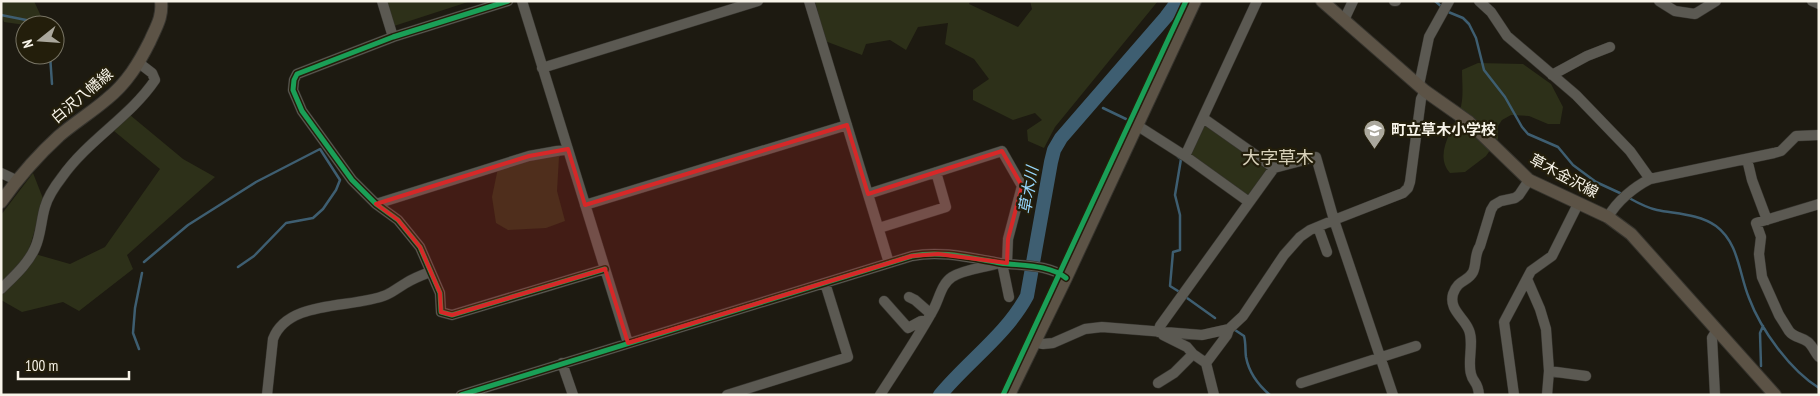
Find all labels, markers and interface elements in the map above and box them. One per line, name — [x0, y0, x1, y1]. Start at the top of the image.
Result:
north arrow — [15, 15, 65, 65]
text: N — [18, 38, 37, 50]
street label: 白沢八幡線 — [47, 64, 117, 127]
school or university icon: 町立草木小学校 — [1363, 118, 1387, 149]
place label: 町立草木小学校 — [1391, 120, 1496, 139]
district label: 大字草木 — [1242, 146, 1314, 169]
street label: 草木金沢線 — [1527, 150, 1602, 202]
water label: 草木川 — [1014, 163, 1042, 215]
scale bar — [18, 348, 129, 380]
text: 100 m — [25, 356, 58, 375]

